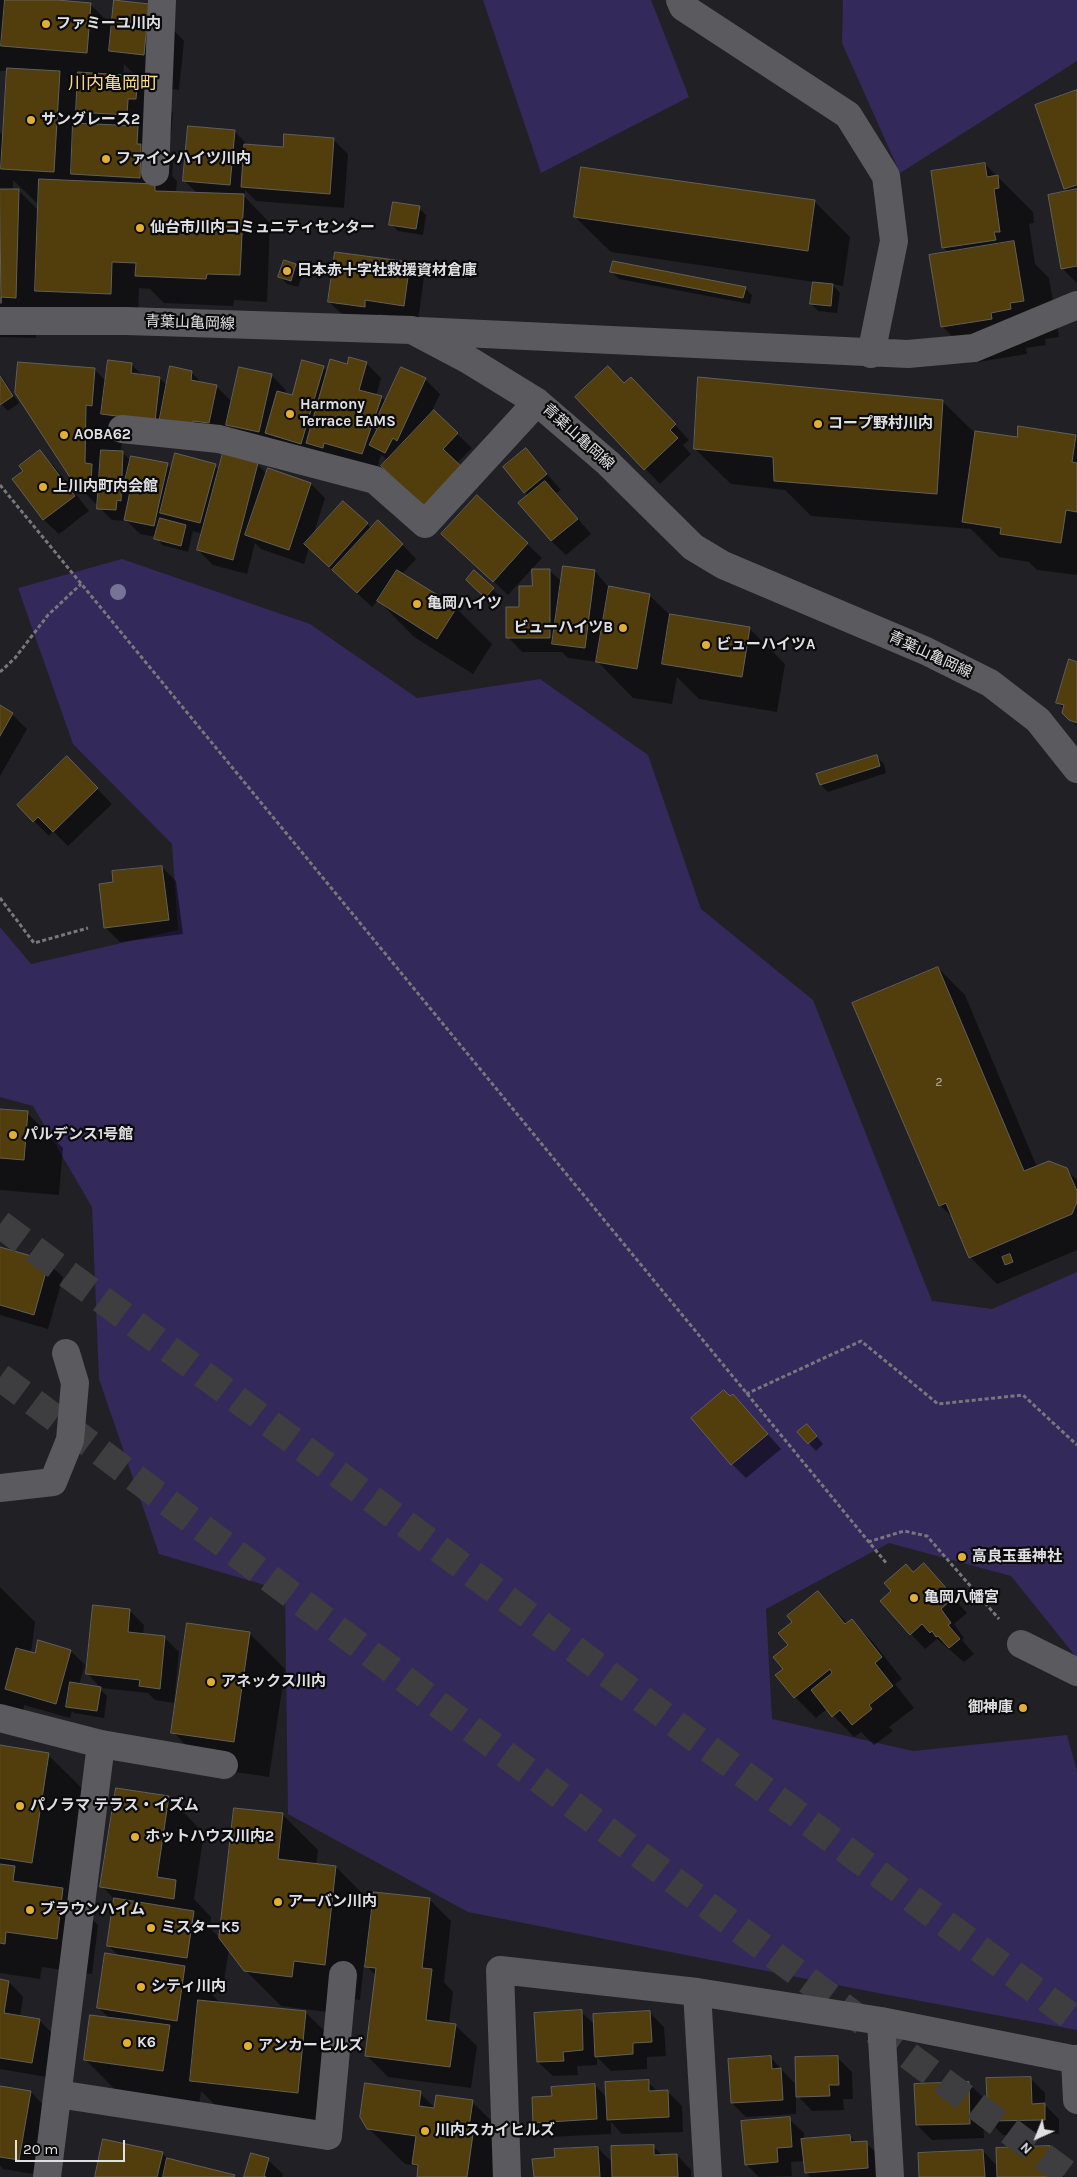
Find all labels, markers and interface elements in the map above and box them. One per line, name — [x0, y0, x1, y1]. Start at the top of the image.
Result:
place label: ファミーユ川内 — [56, 15, 161, 33]
marker: ファミーユ川内 — [40, 18, 52, 30]
district label: 川内亀岡町 — [68, 73, 158, 95]
place label: サングレース2 — [41, 111, 140, 129]
marker: サングレース2 — [25, 114, 37, 126]
place label: ファインハイツ川内 — [116, 150, 251, 168]
marker: ファインハイツ川内 — [100, 153, 112, 165]
place label: 仙台市川内コミュニティセンター — [150, 219, 375, 237]
marker: 仙台市川内コミュニティセンター — [134, 222, 146, 234]
place label: 日本赤十字社救援資材倉庫 — [297, 262, 477, 280]
marker: 日本赤十字社救援資材倉庫 — [281, 265, 293, 277]
street label: 青葉山亀岡線 — [145, 312, 235, 334]
place label: Harmony Terrace EAMS — [300, 396, 396, 431]
street label: 青葉山亀岡線 — [539, 400, 617, 474]
marker: Harmony Terrace EAMS — [284, 408, 296, 420]
place label: コープ野村川内 — [828, 415, 933, 433]
marker: コープ野村川内 — [812, 418, 824, 430]
place label: AOBA62 — [74, 426, 131, 444]
marker: AOBA62 — [58, 429, 70, 441]
place label: 上川内町内会館 — [53, 478, 158, 496]
marker: 上川内町内会館 — [37, 481, 49, 493]
place label: 亀岡ハイツ — [427, 595, 502, 613]
marker: 亀岡ハイツ — [411, 598, 423, 610]
place label: ビューハイツB — [513, 619, 613, 637]
marker: ビューハイツB — [617, 622, 629, 634]
street label: 青葉山亀岡線 — [885, 628, 975, 682]
place label: ビューハイツA — [716, 636, 815, 654]
marker: ビューハイツA — [700, 639, 712, 651]
house number: 2 — [936, 1076, 942, 1090]
place label: パルデンス1号館 — [23, 1126, 133, 1144]
marker: パルデンス1号館 — [7, 1129, 19, 1141]
place label: 高良玉垂神社 — [972, 1548, 1062, 1566]
marker: 高良玉垂神社 — [956, 1551, 968, 1563]
place label: 亀岡八幡宮 — [924, 1589, 999, 1607]
marker: 亀岡八幡宮 — [908, 1592, 920, 1604]
place label: アネックス川内 — [221, 1673, 326, 1691]
marker: アネックス川内 — [205, 1676, 217, 1688]
place label: 御神庫 — [968, 1699, 1013, 1717]
marker: 御神庫 — [1017, 1702, 1029, 1714]
place label: パノラマ テラス・イズム — [30, 1797, 199, 1815]
marker: パノラマ テラス・イズム — [14, 1800, 26, 1812]
place label: ホットハウス川内2 — [145, 1828, 274, 1846]
marker: ホットハウス川内2 — [129, 1831, 141, 1843]
place label: アーバン川内 — [288, 1893, 377, 1911]
marker: アーバン川内 — [272, 1896, 284, 1908]
place label: ブラウンハイム — [40, 1901, 145, 1919]
marker: ブラウンハイム — [24, 1904, 36, 1916]
place label: ミスターK5 — [161, 1919, 240, 1937]
marker: ミスターK5 — [145, 1922, 157, 1934]
place label: シティ川内 — [151, 1978, 226, 1996]
marker: シティ川内 — [135, 1981, 147, 1993]
place label: K6 — [137, 2034, 156, 2052]
marker: K6 — [121, 2037, 133, 2049]
place label: アンカーヒルズ — [258, 2037, 363, 2055]
marker: アンカーヒルズ — [242, 2040, 254, 2052]
north arrow — [1012, 2112, 1062, 2162]
place label: 川内スカイヒルズ — [435, 2122, 555, 2140]
marker: 川内スカイヒルズ — [419, 2125, 431, 2137]
scale bar — [18, 2130, 128, 2162]
text: N — [1017, 2139, 1036, 2158]
text: 20 m — [23, 2140, 58, 2158]

